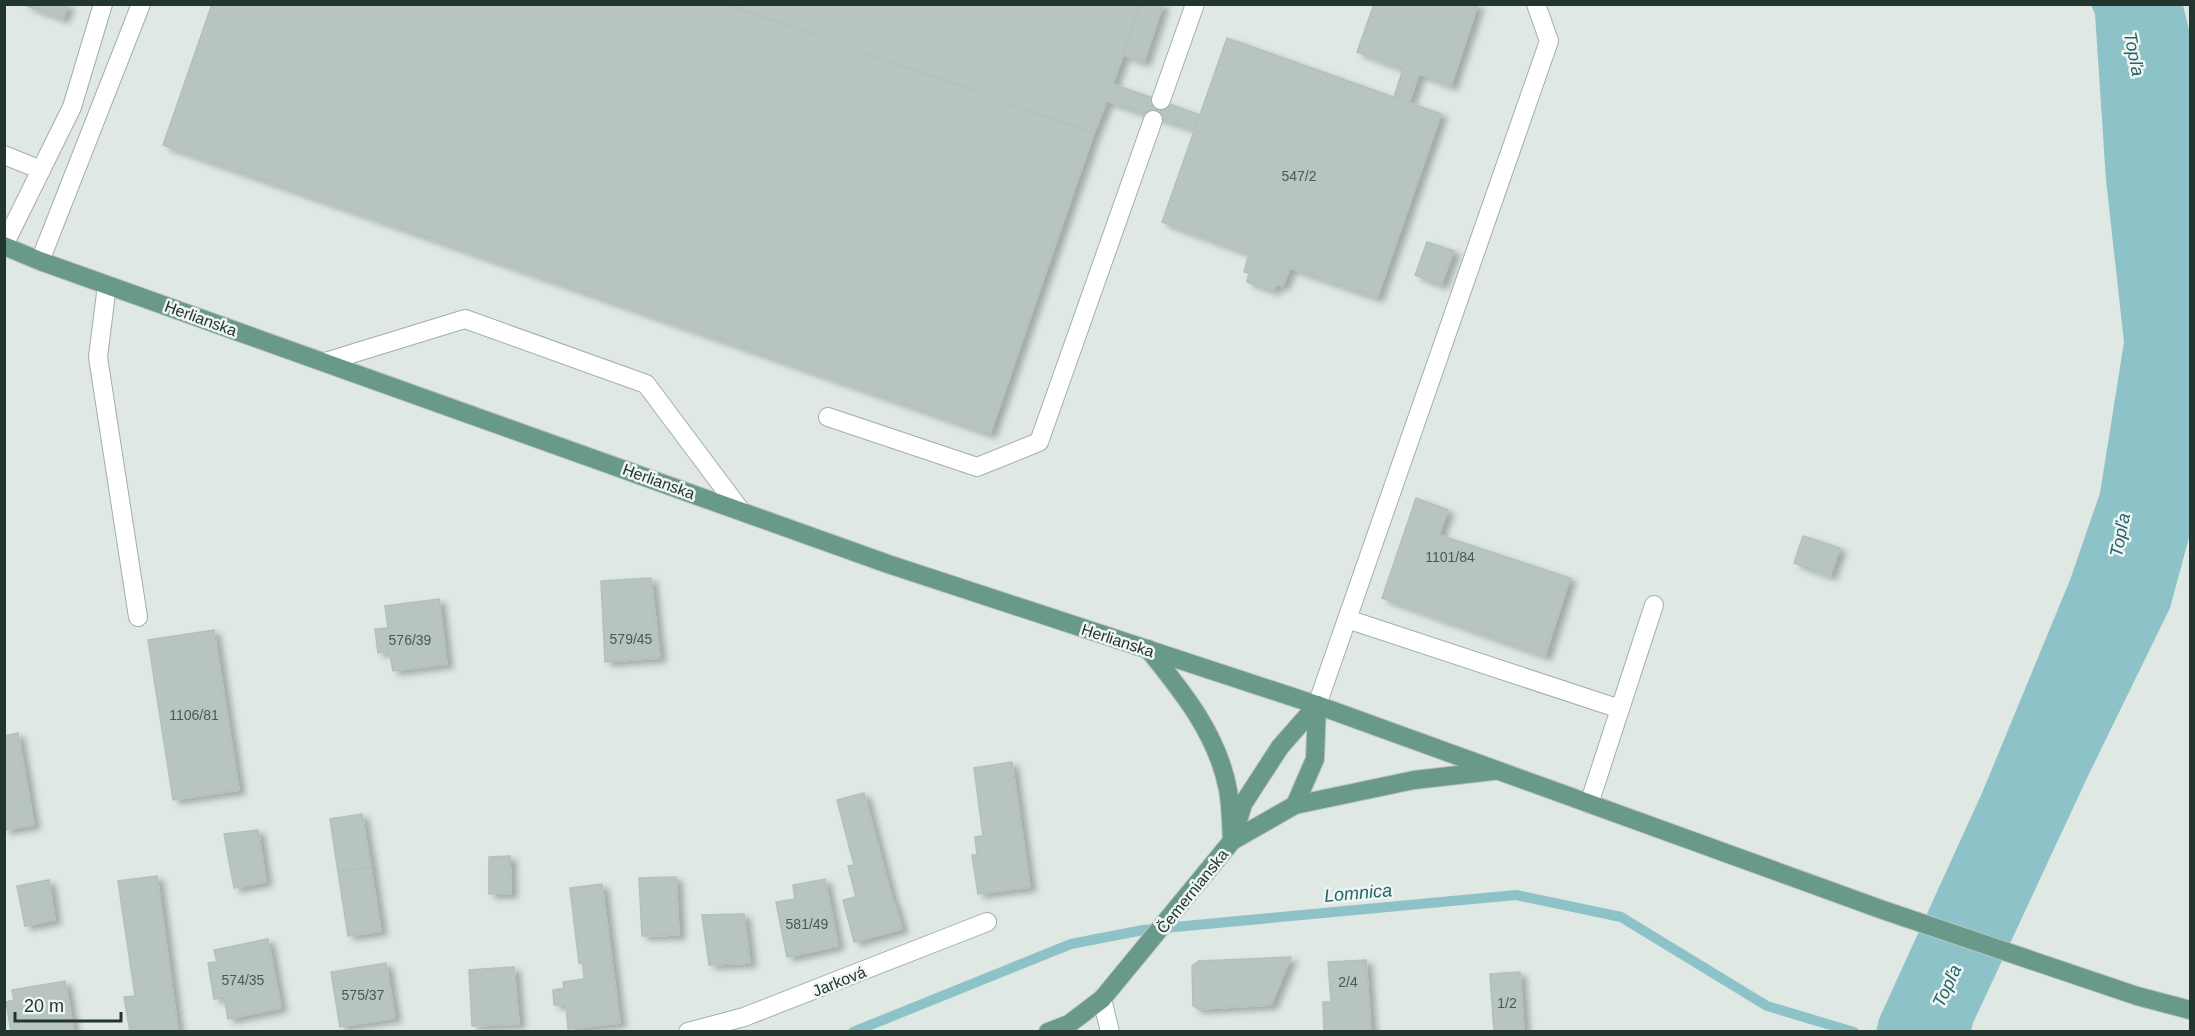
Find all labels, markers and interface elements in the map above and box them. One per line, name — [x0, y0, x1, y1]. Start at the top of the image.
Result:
water label: Topľa — [2120, 30, 2148, 78]
house number: 547/2 — [1281, 168, 1317, 184]
street label: Herlianska — [162, 298, 239, 339]
street label: Herlianska — [620, 461, 697, 502]
water label: Topľa — [2106, 511, 2134, 559]
house number: 1101/84 — [1425, 549, 1475, 565]
street label: Herlianska — [1079, 621, 1157, 660]
house number: 579/45 — [610, 631, 653, 647]
house number: 576/39 — [389, 632, 432, 648]
house number: 1106/81 — [169, 707, 219, 723]
street label: Čemernianska — [1153, 845, 1232, 937]
water label: Lomnica — [1323, 880, 1393, 906]
house number: 581/49 — [786, 916, 829, 932]
water label: Topľa — [1929, 962, 1965, 1010]
street label: Jarková — [810, 963, 868, 1000]
house number: 574/35 — [222, 972, 265, 988]
house number: 2/4 — [1338, 974, 1358, 990]
scale bar — [15, 985, 122, 1023]
house number: 575/37 — [342, 987, 385, 1003]
house number: 1/2 — [1497, 995, 1517, 1011]
text: 20 m — [24, 996, 64, 1016]

